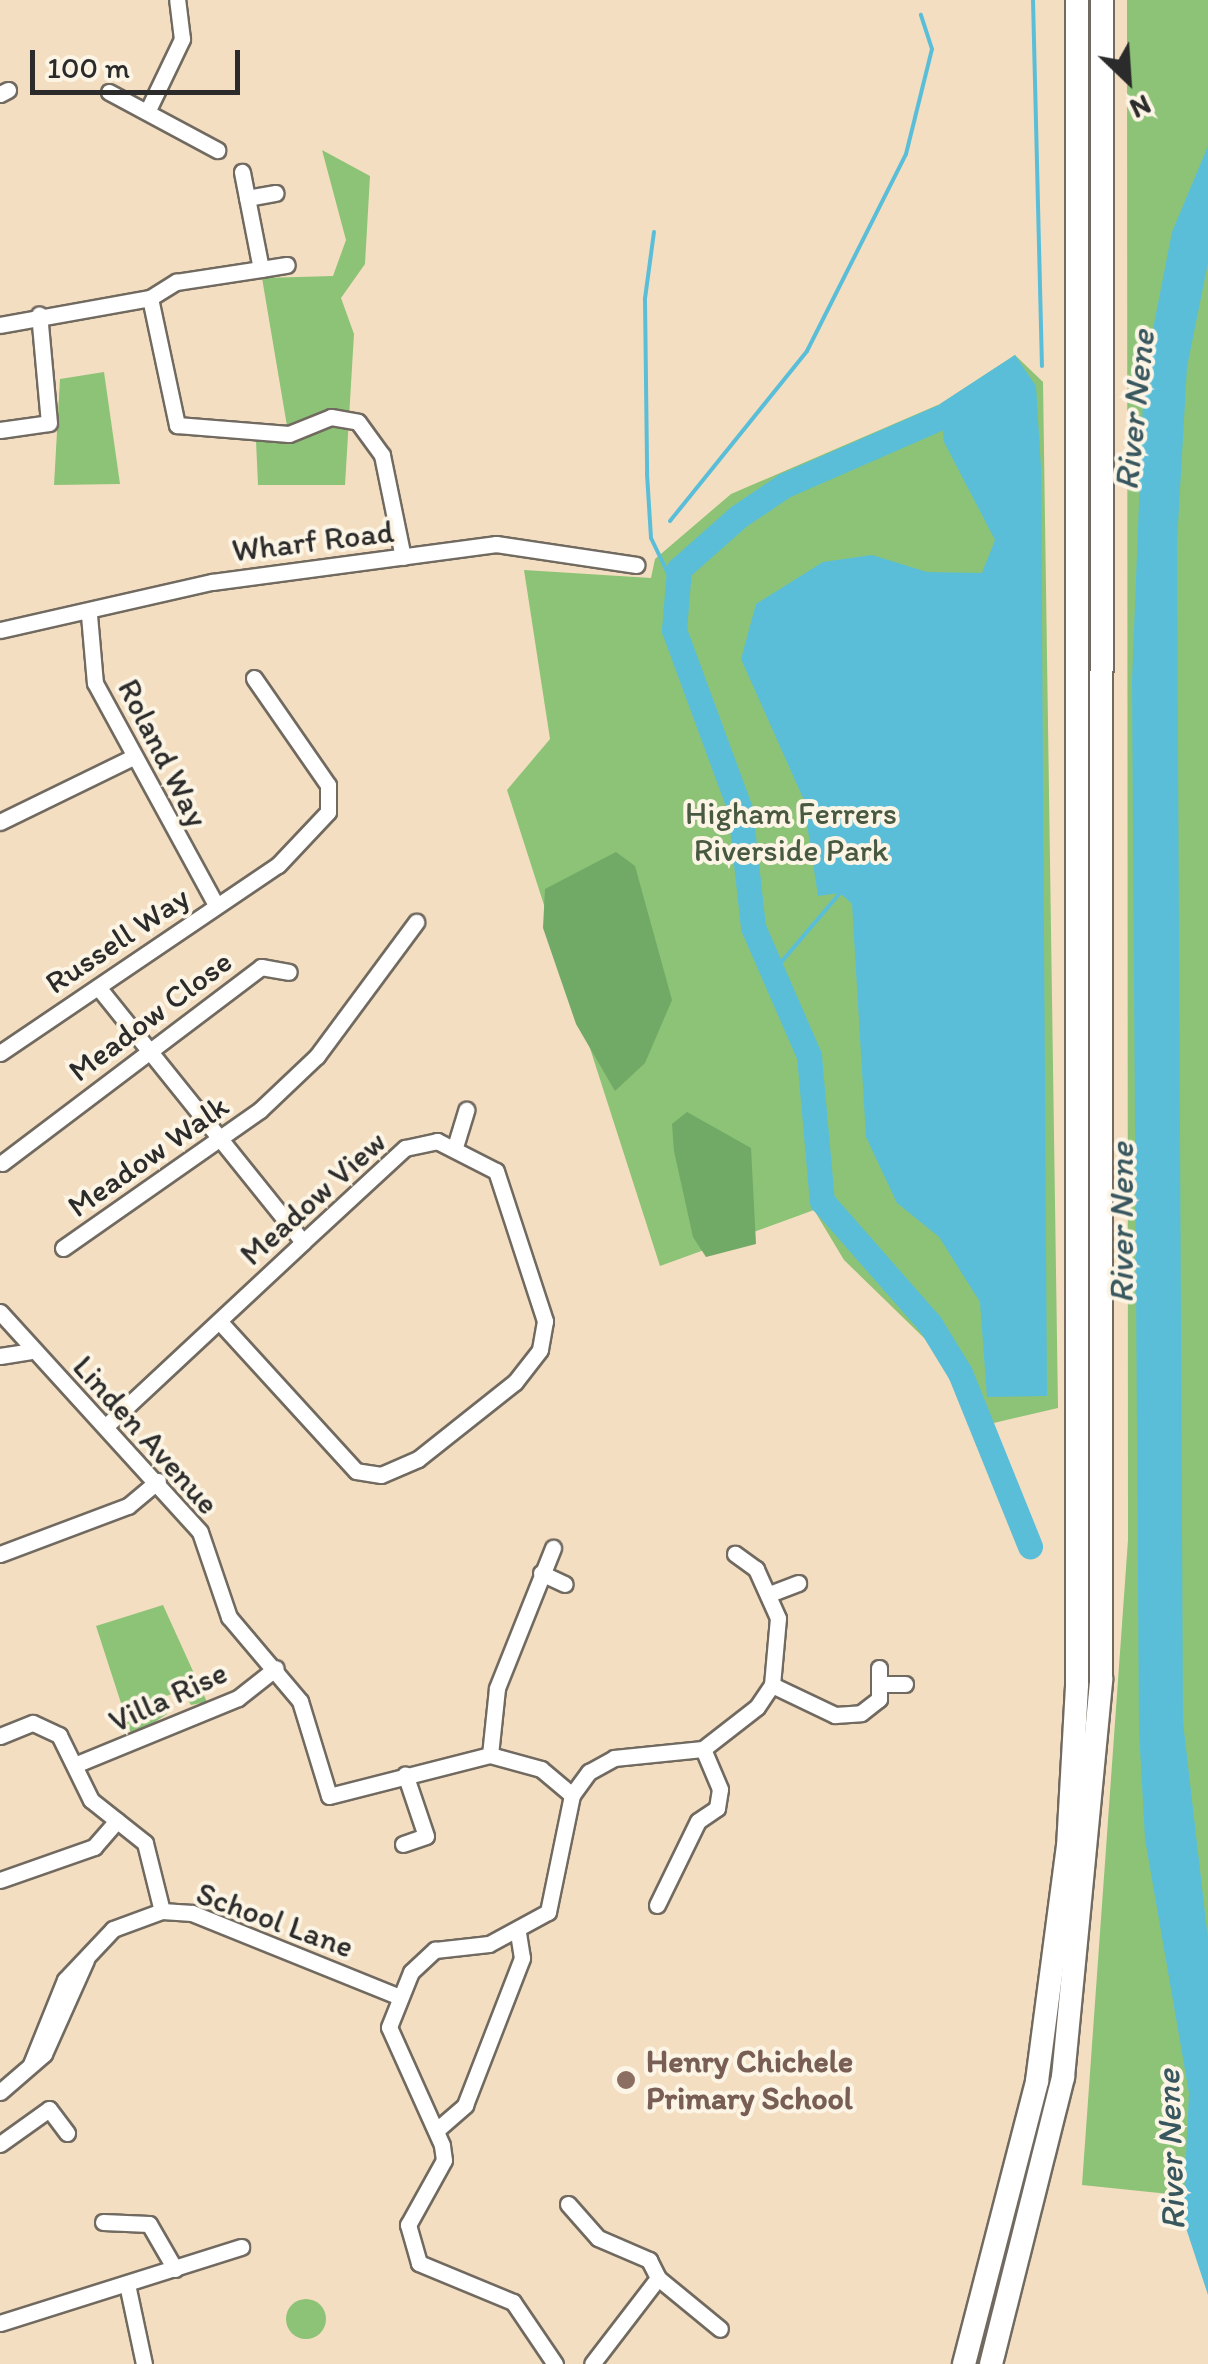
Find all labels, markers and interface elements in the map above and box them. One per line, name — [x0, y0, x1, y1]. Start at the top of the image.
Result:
scale bar — [35, 30, 245, 92]
north arrow — [1078, 30, 1178, 130]
text: 100 m — [47, 49, 130, 86]
text: N — [1125, 88, 1156, 127]
water label: River Nene — [1105, 328, 1163, 492]
street label: Wharf Road — [230, 512, 396, 570]
street label: Roland Way — [110, 673, 216, 833]
park label: Higham Ferrers Riverside Park — [686, 795, 896, 870]
street label: Russell Way — [38, 878, 196, 1002]
street label: Meadow Close — [61, 942, 239, 1090]
street label: Meadow Walk — [60, 1087, 236, 1225]
street label: Meadow View — [232, 1122, 394, 1274]
water label: River Nene — [1100, 1143, 1142, 1303]
street label: Linden Avenue — [65, 1348, 227, 1522]
street label: Villa Rise — [103, 1653, 233, 1741]
street label: School Lane — [191, 1874, 359, 1966]
place label: Henry Chichele Primary School — [646, 2043, 853, 2118]
marker: Henry Chichele Primary School — [615, 2069, 637, 2091]
water label: River Nene — [1146, 2069, 1194, 2231]

